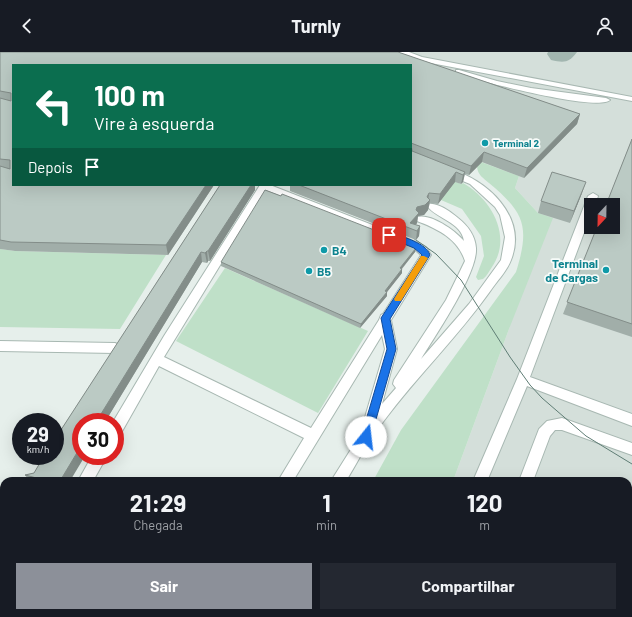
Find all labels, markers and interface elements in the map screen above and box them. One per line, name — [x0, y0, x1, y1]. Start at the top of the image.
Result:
icon: back — [16, 15, 38, 37]
text: Turnly — [291, 15, 341, 37]
icon: person — [594, 15, 616, 37]
text: 100 m — [94, 78, 165, 112]
icon: left — [28, 80, 80, 132]
text: Vire à esquerda — [94, 112, 214, 134]
place label: Terminal 2 — [493, 137, 539, 149]
marker: Terminal 2 — [480, 138, 490, 148]
icon: arrive — [81, 156, 103, 178]
text: Depois — [28, 158, 73, 176]
north arrow — [584, 198, 620, 234]
map controls — [584, 198, 620, 234]
pin — [372, 218, 406, 252]
icon: arrive — [378, 224, 400, 246]
place label: B4 — [332, 243, 347, 257]
marker: B4 — [319, 245, 329, 255]
place label: Terminal de Cargas — [545, 256, 598, 284]
place label: B5 — [317, 264, 331, 278]
marker: Terminal de Cargas — [601, 265, 611, 275]
marker: B5 — [304, 266, 314, 276]
speed limit sign: 30 — [72, 413, 124, 465]
position arrow — [345, 416, 387, 458]
text: 29 — [27, 422, 49, 446]
text: km/h — [27, 443, 49, 455]
text: 21:29 — [130, 488, 186, 517]
text: 1 — [322, 488, 331, 517]
text: 120 — [467, 488, 502, 517]
text: Chegada — [133, 517, 183, 533]
text: min — [316, 517, 337, 533]
text: m — [479, 517, 490, 533]
button: Sair — [16, 563, 312, 609]
button: Compartilhar — [320, 563, 616, 609]

